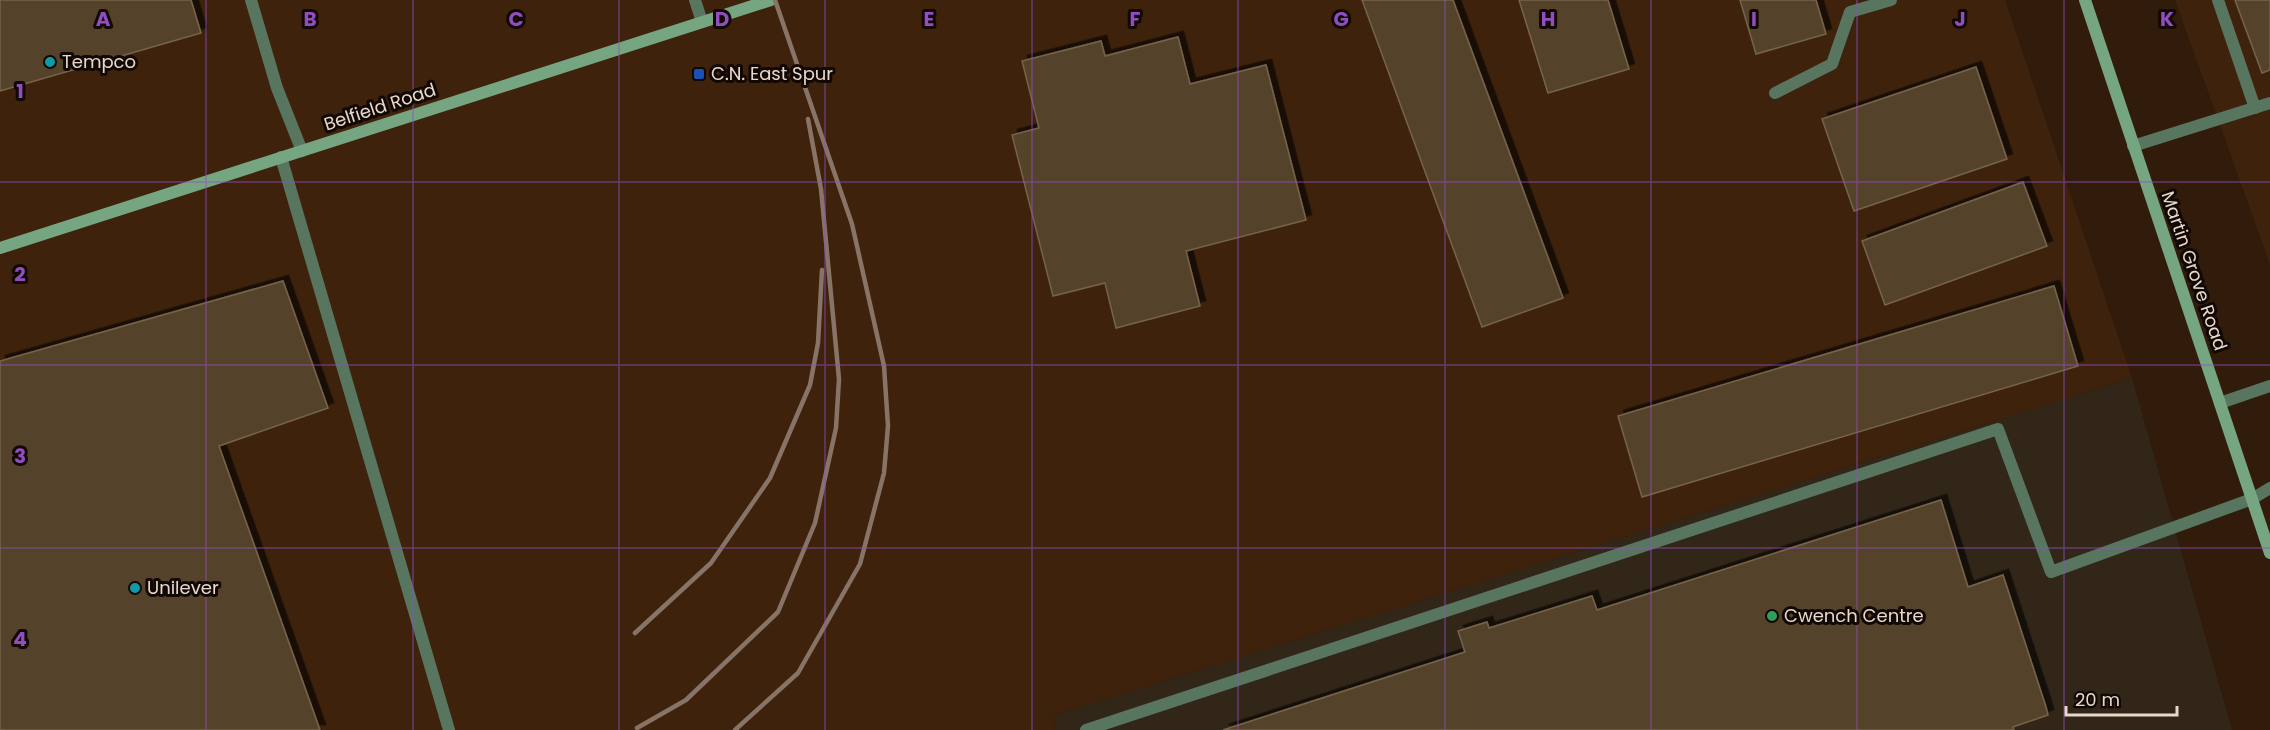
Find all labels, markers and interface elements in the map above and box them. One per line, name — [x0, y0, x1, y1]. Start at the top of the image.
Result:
text: A — [96, 5, 111, 33]
text: B — [303, 5, 317, 33]
text: C — [508, 5, 524, 33]
text: D — [715, 5, 729, 33]
text: E — [924, 5, 934, 33]
text: F — [1130, 5, 1141, 33]
text: G — [1333, 5, 1349, 33]
text: H — [1541, 5, 1555, 33]
text: I — [1751, 5, 1757, 33]
text: J — [1954, 5, 1966, 33]
text: K — [2160, 5, 2174, 33]
place label: Tempco — [62, 49, 136, 74]
marker: Tempco — [43, 55, 57, 69]
place label: C.N. East Spur — [711, 61, 833, 86]
marker: C.N. East Spur — [692, 67, 706, 81]
text: 1 — [16, 77, 24, 105]
street label: Belfield Road — [321, 77, 439, 136]
street label: Martin Grove Road — [2156, 188, 2233, 354]
text: 2 — [14, 260, 26, 288]
text: 3 — [14, 442, 26, 470]
place label: Unilever — [147, 575, 219, 600]
marker: Unilever — [128, 581, 142, 595]
place label: Cwench Centre — [1784, 603, 1924, 628]
marker: Cwench Centre — [1765, 609, 1779, 623]
text: 4 — [13, 625, 27, 653]
scale bar — [2066, 679, 2177, 717]
text: 20 m — [2075, 687, 2120, 712]

